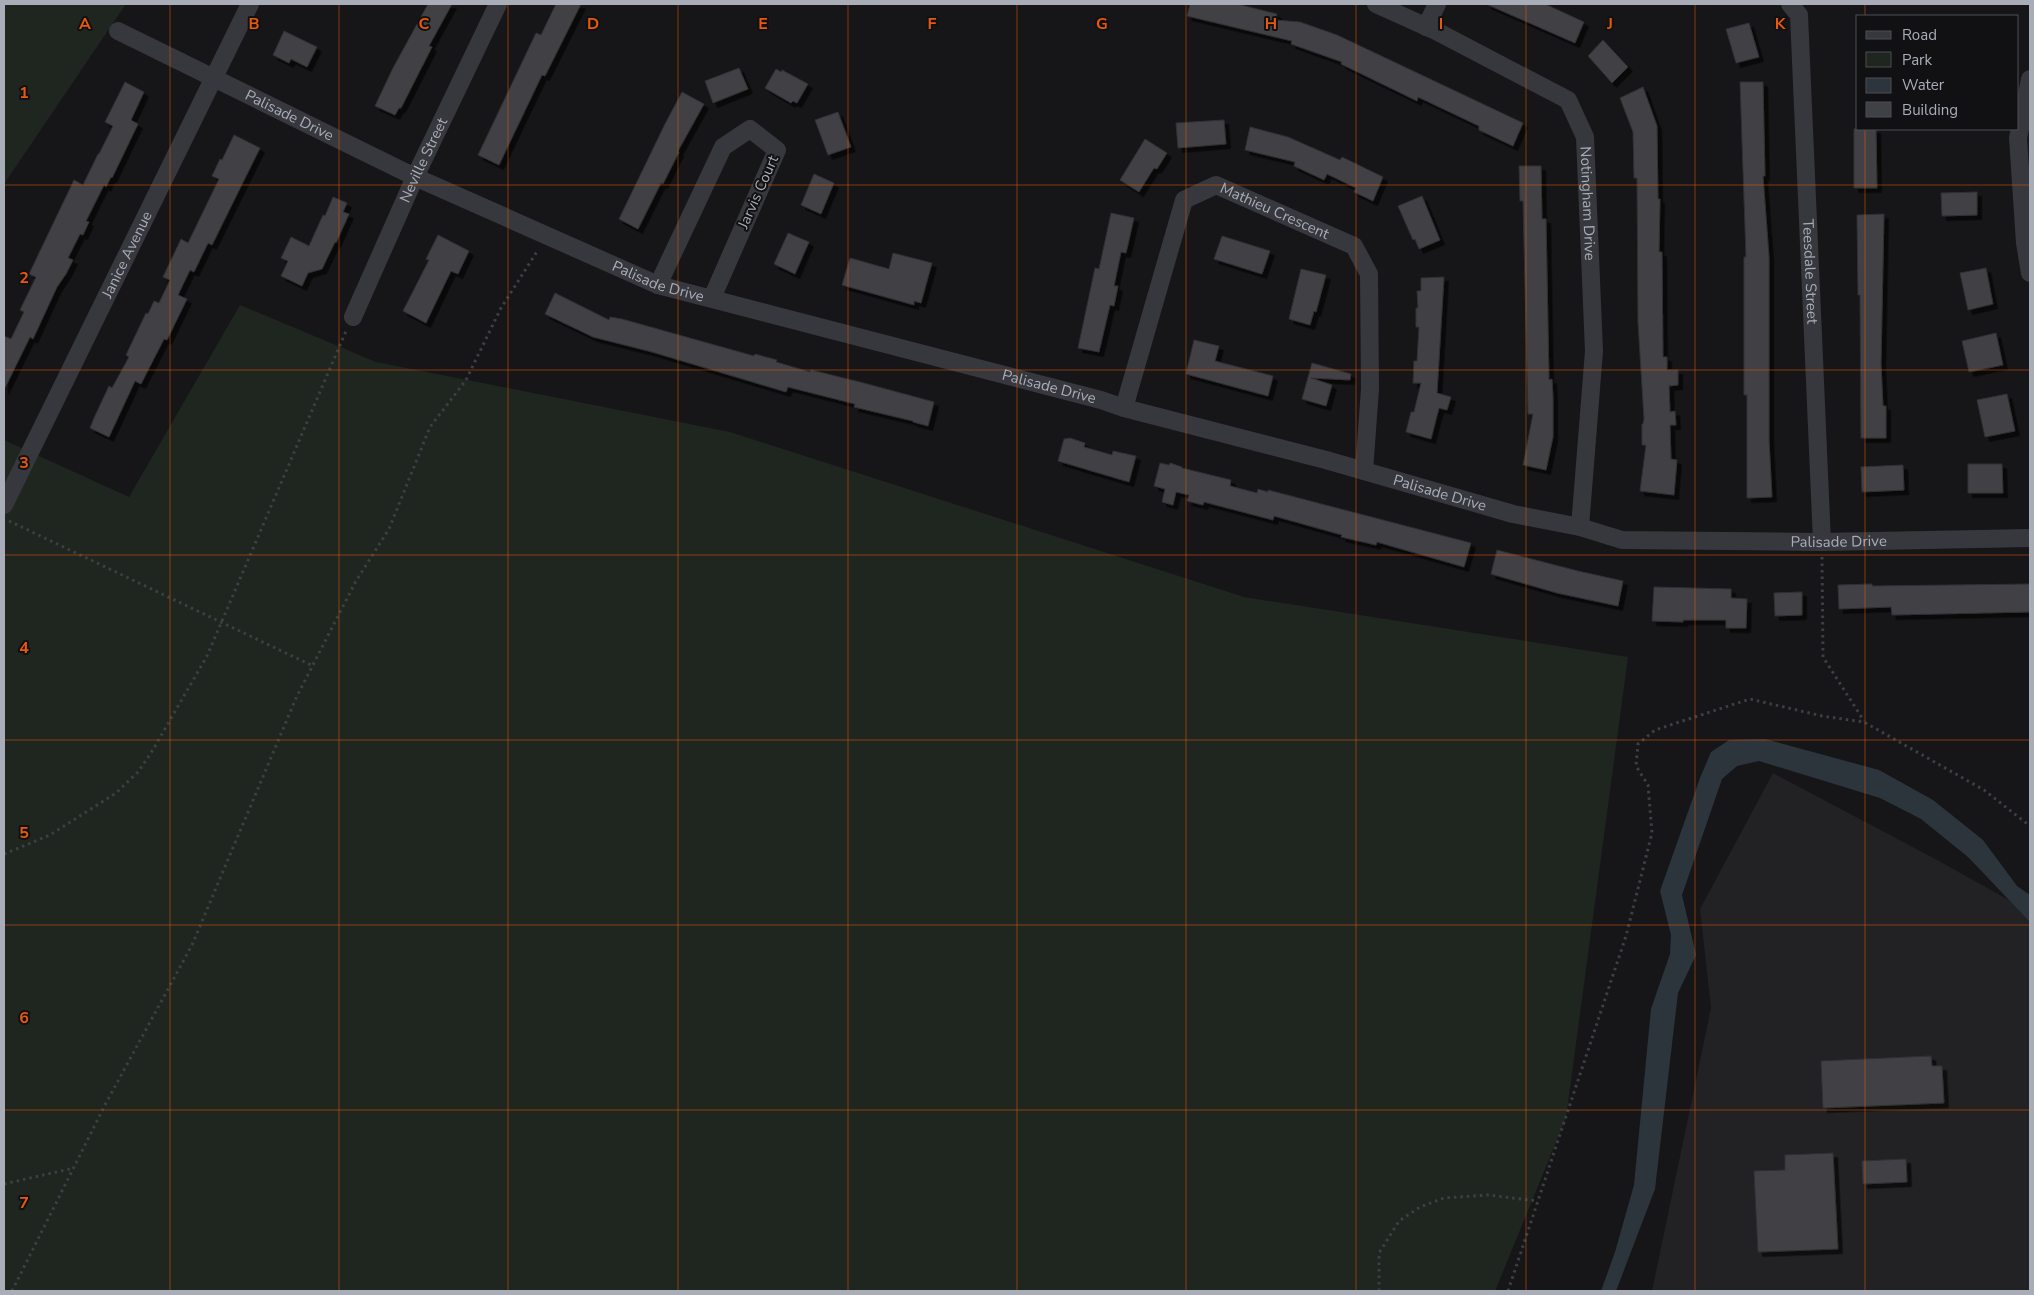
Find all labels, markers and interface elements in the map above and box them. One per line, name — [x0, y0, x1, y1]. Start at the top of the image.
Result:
text: A — [79, 13, 91, 35]
text: B — [248, 13, 260, 35]
text: C — [419, 13, 430, 35]
text: D — [587, 13, 599, 35]
text: E — [758, 13, 768, 35]
text: F — [928, 13, 937, 35]
text: G — [1096, 13, 1108, 35]
text: H — [1265, 13, 1277, 35]
text: I — [1439, 13, 1443, 35]
text: J — [1606, 13, 1613, 35]
text: K — [1775, 13, 1787, 35]
legend — [1856, 15, 2019, 130]
text: Road — [1902, 25, 1937, 45]
text: Park — [1902, 50, 1932, 70]
text: Water — [1902, 75, 1945, 95]
text: 1 — [19, 82, 29, 104]
street label: Palisade Drive — [242, 85, 337, 146]
text: Building — [1902, 100, 1958, 120]
street label: Neville Street — [395, 114, 452, 206]
street label: Notingham Drive — [1575, 146, 1600, 261]
street label: Jarvis Court — [733, 152, 783, 233]
street label: Mathieu Crescent — [1217, 178, 1333, 244]
street label: Janice Avenue — [97, 208, 157, 302]
street label: Teesdale Street — [1798, 219, 1823, 325]
street label: Palisade Drive — [609, 256, 706, 307]
text: 2 — [19, 267, 29, 289]
street label: Palisade Drive — [1000, 365, 1098, 408]
text: 3 — [19, 452, 29, 474]
street label: Palisade Drive — [1391, 470, 1489, 516]
street label: Palisade Drive — [1790, 531, 1887, 552]
text: 4 — [19, 637, 29, 659]
text: 5 — [19, 822, 29, 844]
text: 6 — [19, 1007, 29, 1029]
text: 7 — [19, 1192, 29, 1214]

